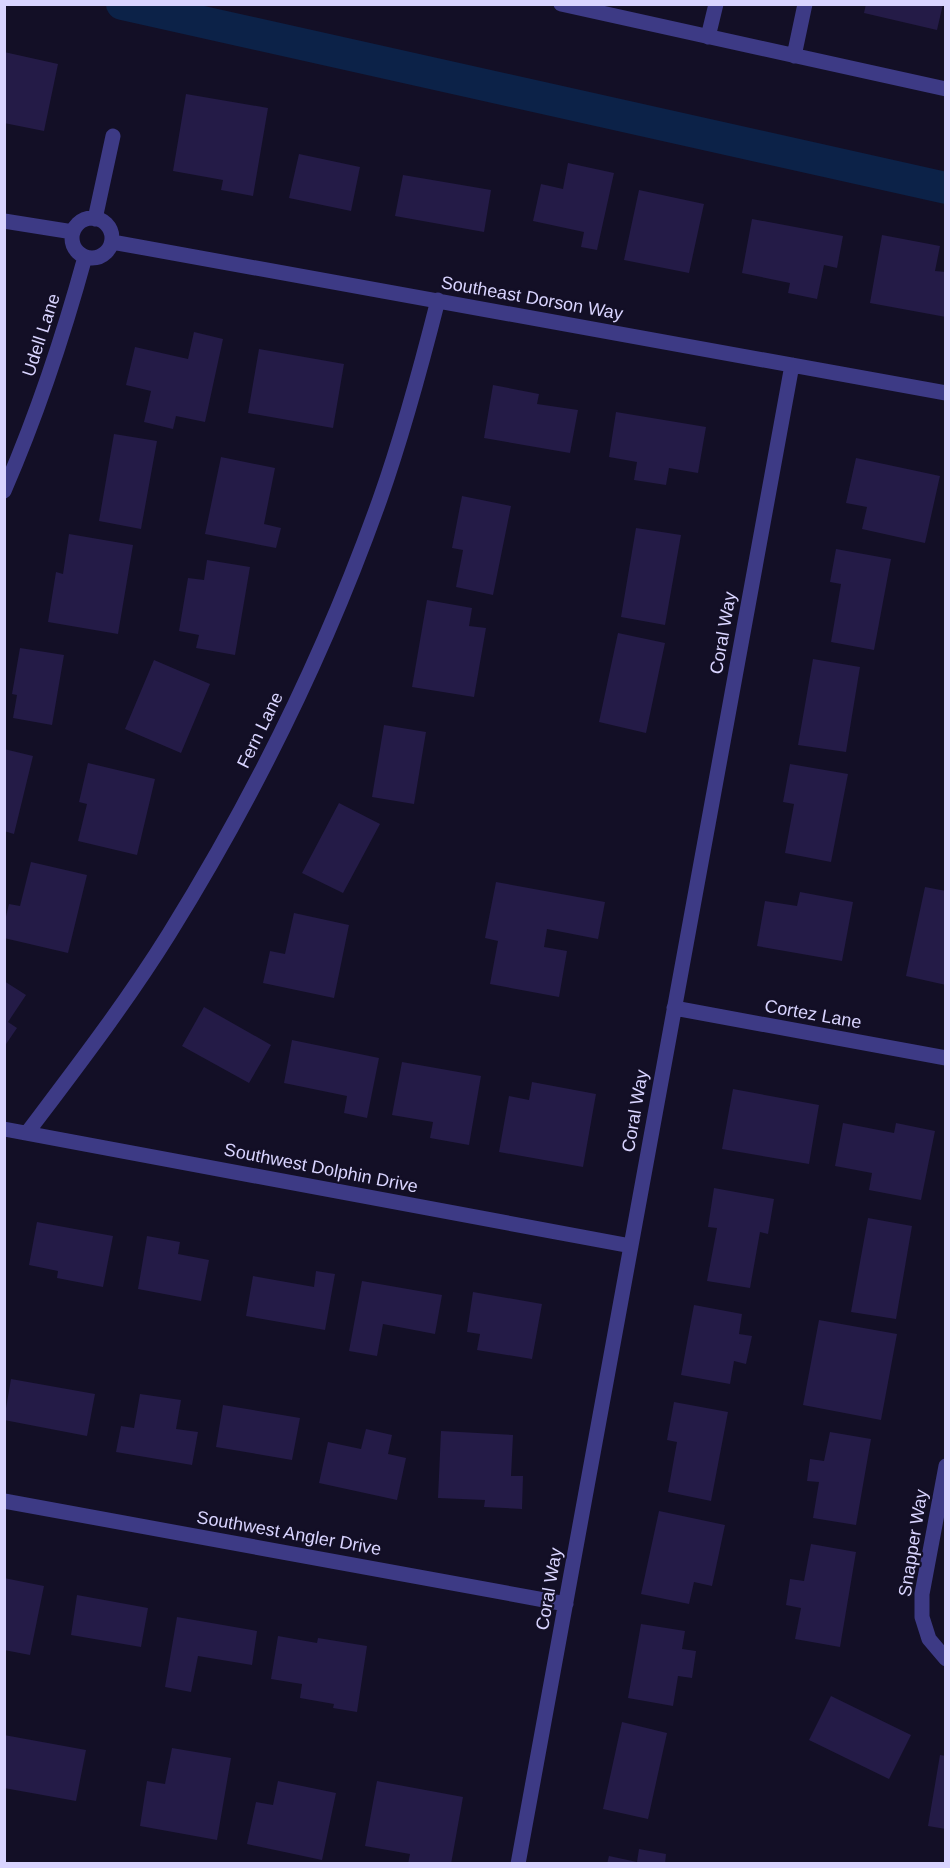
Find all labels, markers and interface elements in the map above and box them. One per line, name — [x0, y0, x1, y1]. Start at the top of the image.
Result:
street label: Southeast Dorson Way — [439, 272, 625, 324]
street label: Udell Lane — [18, 291, 64, 379]
street label: Coral Way — [706, 590, 740, 676]
street label: Fern Lane — [233, 689, 287, 771]
street label: Cortez Lane — [763, 996, 863, 1032]
street label: Coral Way — [618, 1068, 652, 1154]
street label: Southwest Dolphin Drive — [222, 1139, 420, 1197]
street label: Snapper Way — [895, 1488, 931, 1598]
street label: Southwest Angler Drive — [195, 1507, 383, 1559]
street label: Coral Way — [532, 1546, 566, 1632]

